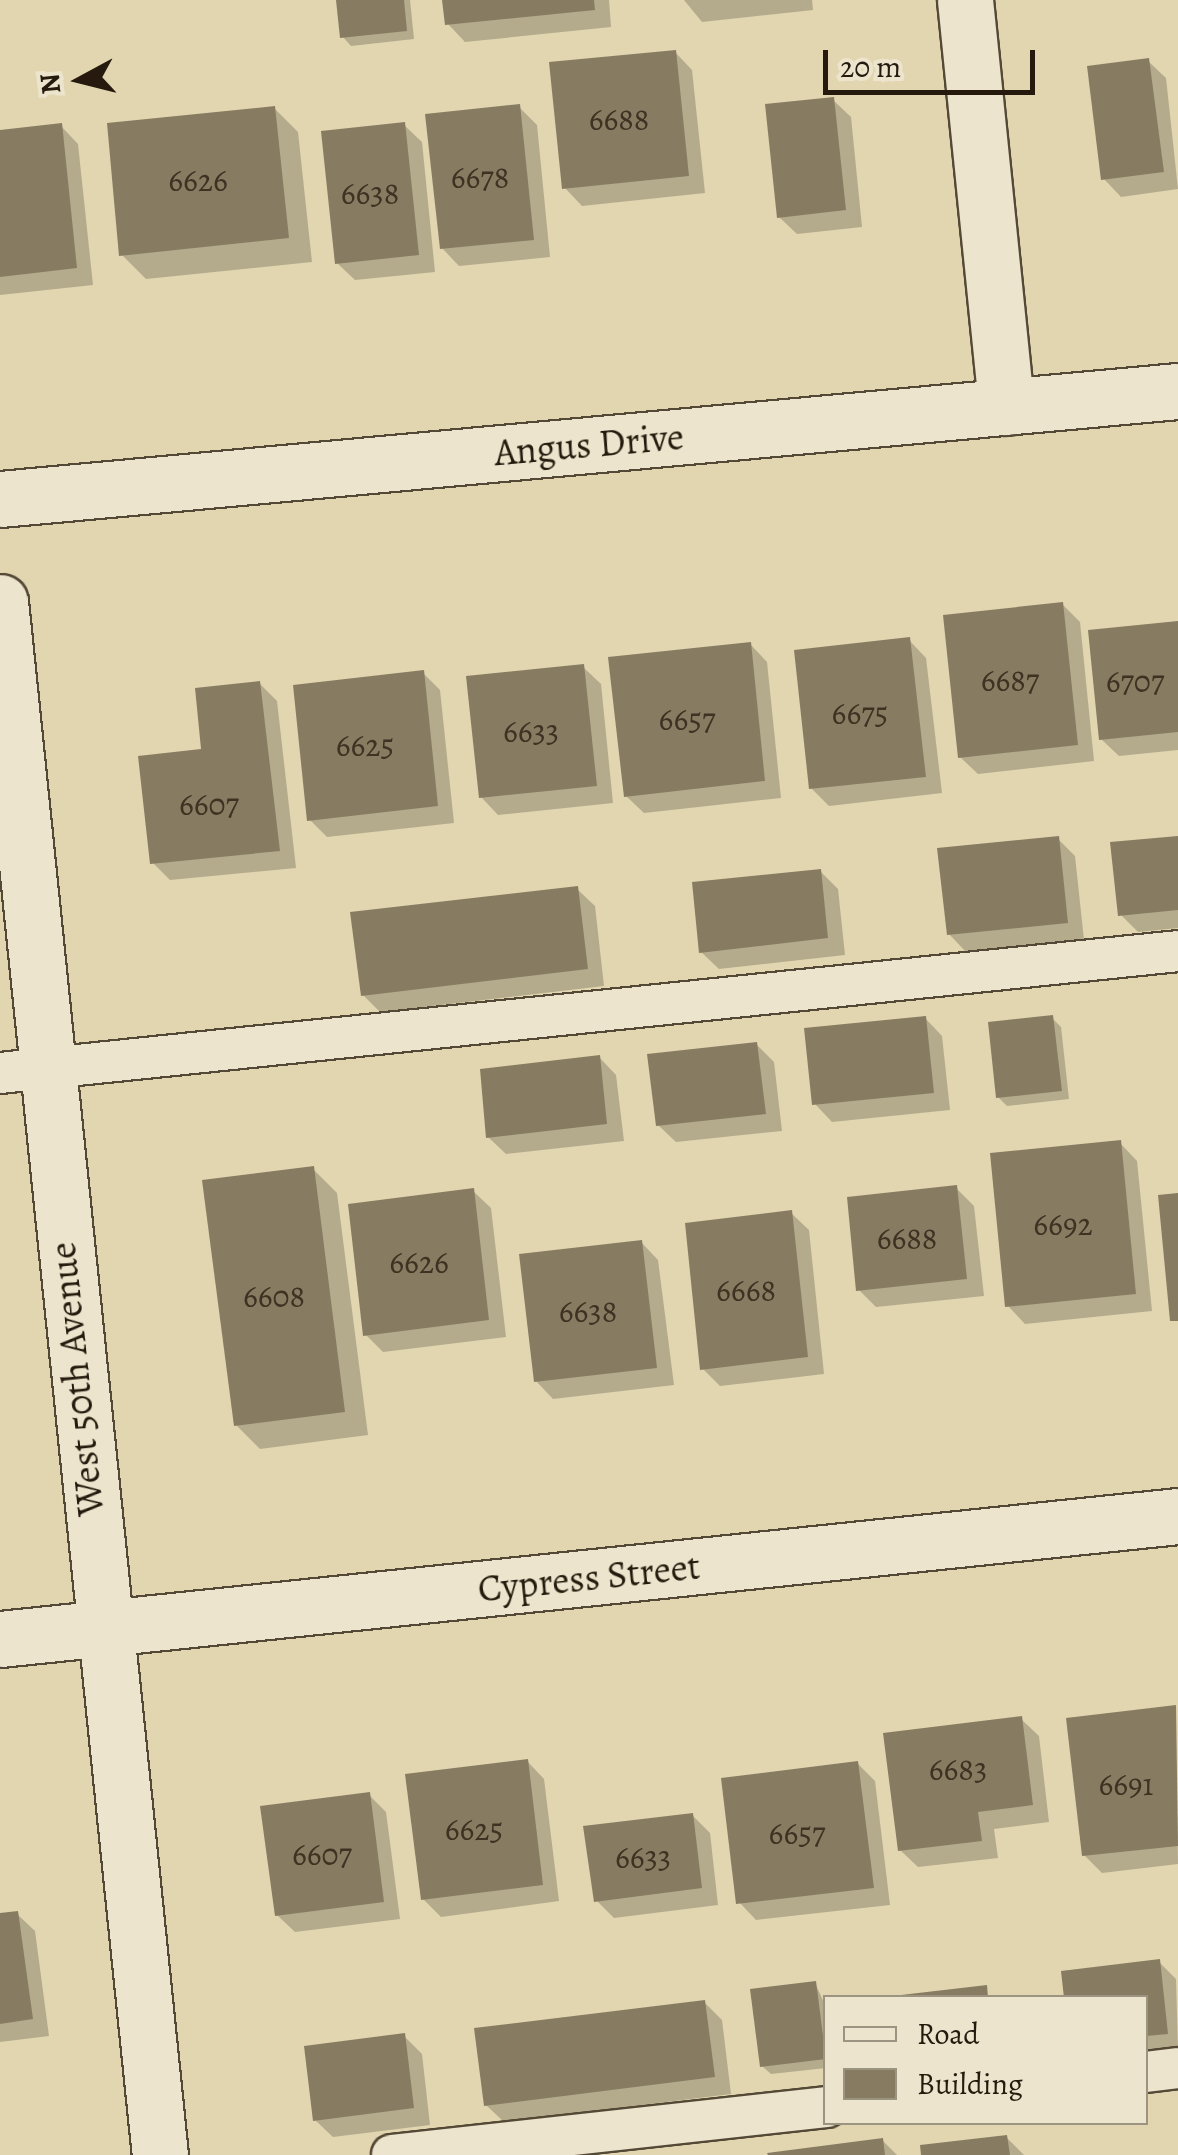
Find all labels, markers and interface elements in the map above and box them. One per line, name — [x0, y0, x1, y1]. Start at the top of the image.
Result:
north arrow — [30, 30, 130, 130]
scale bar — [828, 30, 1040, 92]
text: 20 m — [840, 47, 901, 87]
text: N — [30, 71, 70, 96]
house number: 6688 — [589, 100, 649, 138]
house number: 6678 — [451, 158, 509, 196]
house number: 6626 — [168, 161, 228, 199]
house number: 6638 — [341, 174, 399, 212]
street label: Angus Drive — [492, 414, 686, 476]
house number: 6687 — [981, 661, 1039, 699]
house number: 6707 — [1106, 662, 1164, 700]
house number: 6675 — [832, 694, 888, 732]
house number: 6657 — [659, 700, 715, 738]
house number: 6633 — [503, 712, 559, 750]
house number: 6625 — [336, 726, 394, 764]
house number: 6607 — [179, 785, 239, 823]
house number: 6692 — [1033, 1205, 1093, 1243]
house number: 6688 — [877, 1219, 937, 1257]
street label: West 50th Avenue — [40, 1240, 114, 1518]
house number: 6626 — [389, 1243, 449, 1281]
house number: 6668 — [716, 1271, 776, 1309]
house number: 6608 — [243, 1277, 305, 1315]
house number: 6638 — [559, 1292, 617, 1330]
street label: Cypress Street — [476, 1544, 702, 1612]
house number: 6683 — [929, 1750, 987, 1788]
house number: 6691 — [1098, 1765, 1154, 1803]
house number: 6625 — [445, 1810, 503, 1848]
house number: 6657 — [769, 1814, 825, 1852]
house number: 6607 — [292, 1835, 352, 1873]
house number: 6633 — [615, 1838, 671, 1876]
legend — [823, 1995, 1148, 2125]
text: Road — [917, 2014, 979, 2054]
text: Building — [917, 2064, 1023, 2104]

